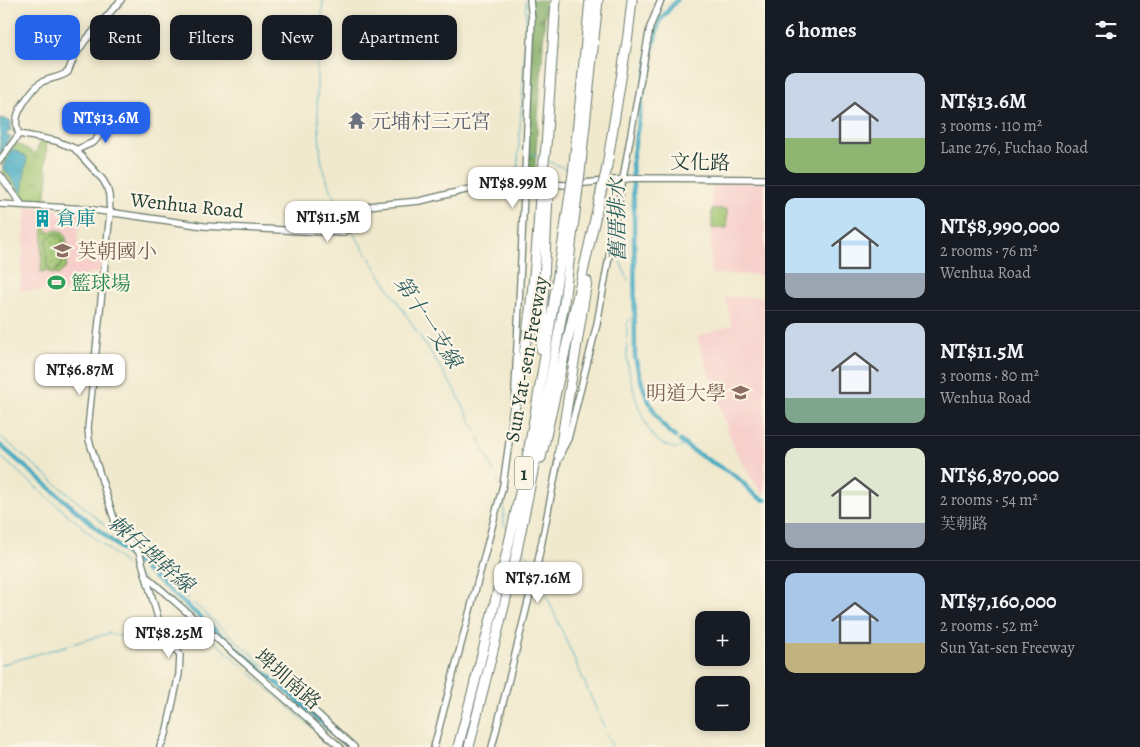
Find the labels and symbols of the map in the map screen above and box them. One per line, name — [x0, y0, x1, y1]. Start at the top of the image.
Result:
pin: NT$13.6M — [54, 102, 158, 144]
place label: 元埔村三元宮 — [371, 108, 491, 135]
temple icon: 元埔村三元宮 — [347, 111, 367, 131]
street label: 文化路 — [670, 148, 730, 177]
pin: NT$8.99M — [461, 166, 565, 209]
water label: 舊厝排水 — [602, 176, 632, 262]
street label: Wenhua Road — [128, 186, 245, 225]
pin: NT$11.5M — [276, 200, 380, 243]
place label: 倉庫 — [56, 205, 96, 232]
building icon: 倉庫 — [32, 208, 52, 228]
place label: 芙朝國小 — [77, 238, 157, 265]
school or university icon: 芙朝國小 — [53, 241, 73, 261]
place label: 籃球場 — [71, 270, 131, 297]
water label: 第十一支線 — [388, 270, 469, 375]
sports icon: 籃球場 — [47, 273, 67, 293]
street label: Sun Yat-sen Freeway — [499, 273, 555, 444]
pin: NT$6.87M — [28, 354, 132, 396]
place label: 明道大學 — [646, 380, 726, 407]
school or university icon: 明道大學 — [730, 383, 750, 403]
road number: 1 — [515, 456, 533, 489]
water label: 棘仔埤幹線 — [102, 509, 201, 600]
pin: NT$7.16M — [486, 562, 590, 604]
pin: NT$8.25M — [117, 616, 221, 659]
street label: 埤圳南路 — [249, 643, 327, 716]

